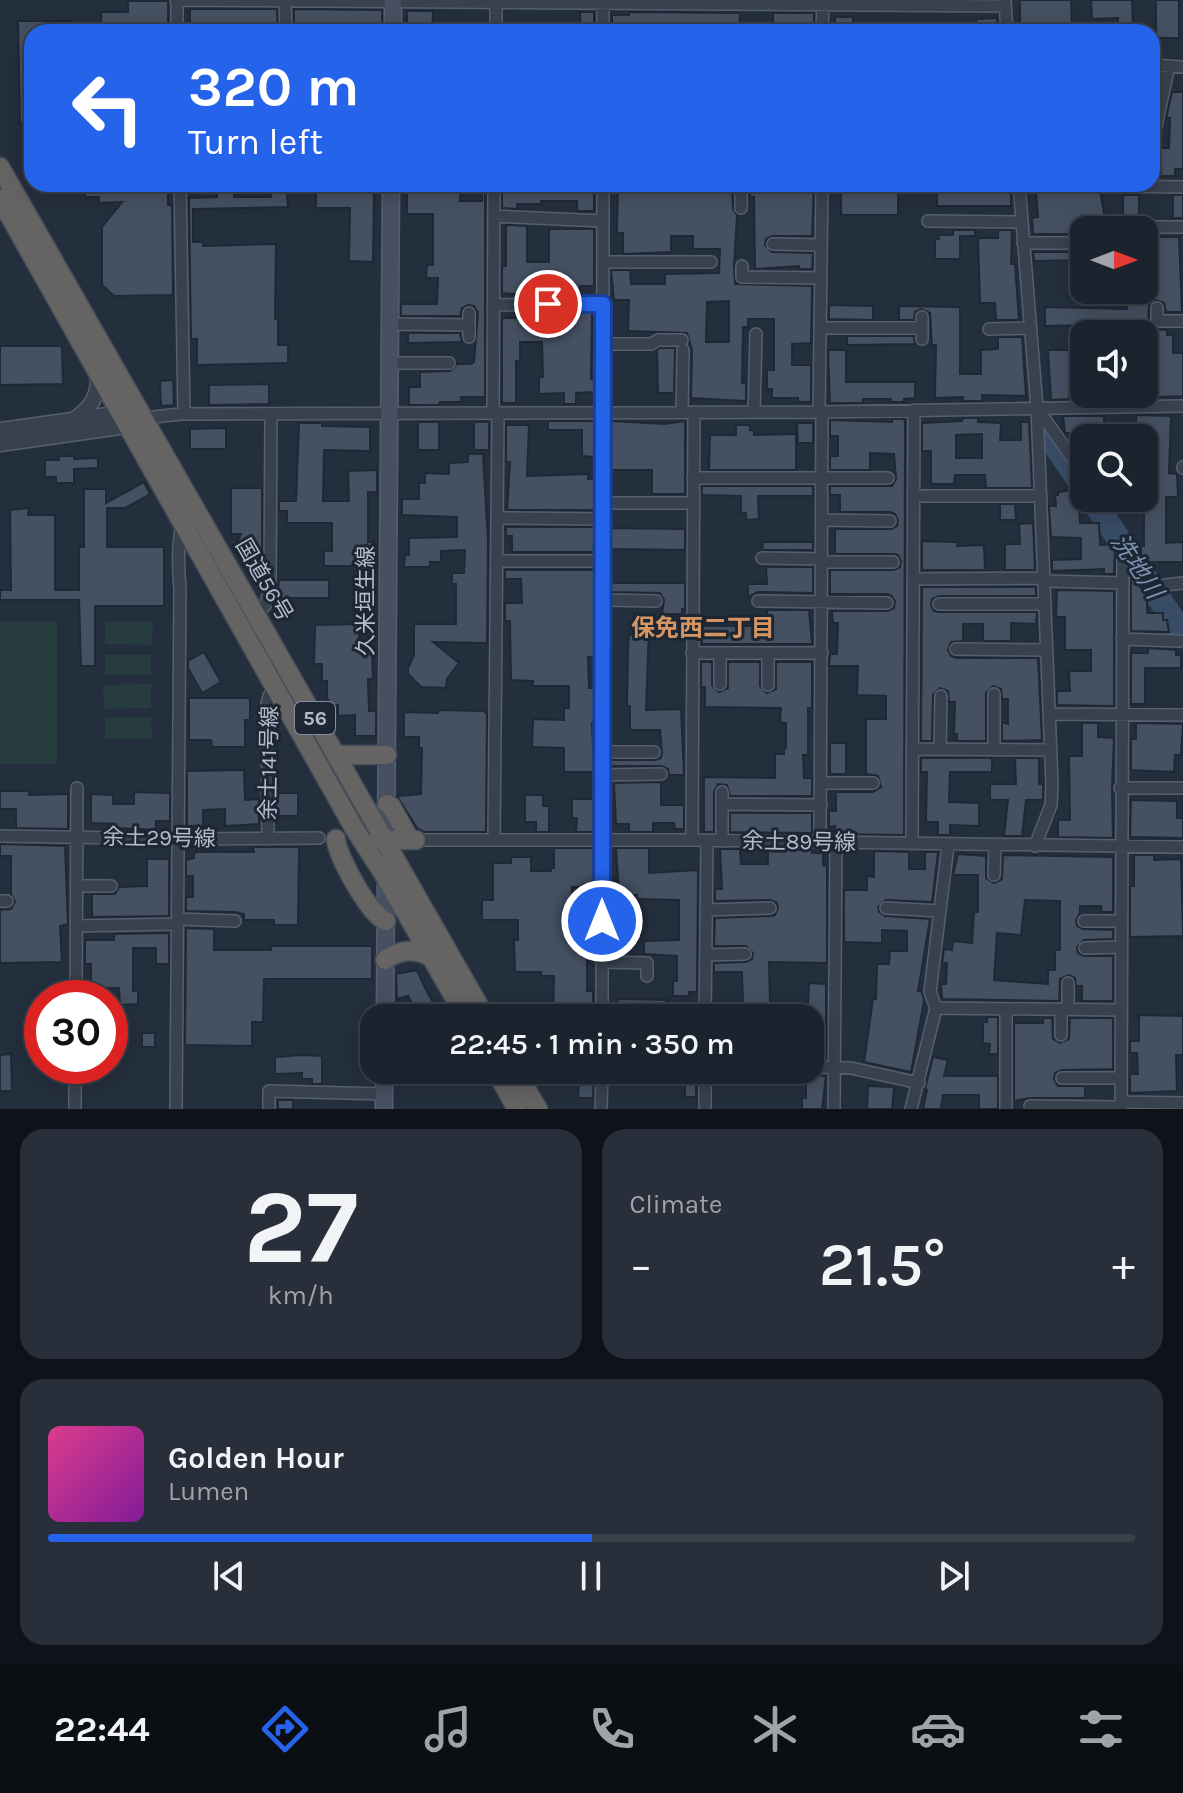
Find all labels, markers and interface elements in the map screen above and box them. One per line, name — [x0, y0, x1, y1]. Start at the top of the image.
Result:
text: 320 m — [188, 54, 359, 119]
icon: left — [56, 56, 160, 160]
text: Turn left — [188, 121, 323, 163]
north arrow — [1070, 216, 1158, 304]
map controls — [1070, 216, 1158, 512]
pin — [514, 270, 582, 338]
icon: arrive — [526, 282, 570, 326]
button: sound — [1070, 320, 1158, 408]
button: search — [1070, 424, 1158, 512]
water label: 洗地川 — [1105, 528, 1170, 606]
street label: 国道56号 — [230, 534, 298, 626]
street label: 久米垣生線 — [353, 546, 379, 656]
district label: 保免西二丁目 — [631, 614, 775, 642]
road number: 56 — [295, 702, 335, 734]
street label: 余土141号線 — [255, 705, 283, 821]
street label: 余土29号線 — [102, 824, 216, 852]
street label: 余土89号線 — [742, 828, 856, 856]
position arrow — [560, 879, 644, 963]
speed limit sign: 30 — [24, 980, 128, 1084]
text: 22:45 · 1 min · 350 m — [449, 1026, 735, 1062]
text: 27 — [243, 1167, 358, 1288]
text: Climate — [630, 1189, 722, 1220]
text: 21.5° — [819, 1230, 945, 1300]
text: − — [630, 1240, 653, 1291]
text: + — [1112, 1240, 1135, 1291]
text: km/h — [268, 1280, 334, 1311]
text: Golden Hour — [168, 1440, 344, 1476]
text: Lumen — [168, 1476, 249, 1507]
icon: previous — [207, 1554, 251, 1598]
icon: pause — [569, 1554, 613, 1598]
icon: next — [932, 1554, 976, 1598]
icon: directions — [257, 1701, 313, 1757]
icon: music — [420, 1701, 476, 1757]
icon: phone — [584, 1701, 640, 1757]
icon: climate — [747, 1701, 803, 1757]
icon: car — [910, 1701, 966, 1757]
icon: filters — [1073, 1701, 1129, 1757]
text: 22:44 — [54, 1708, 150, 1750]

